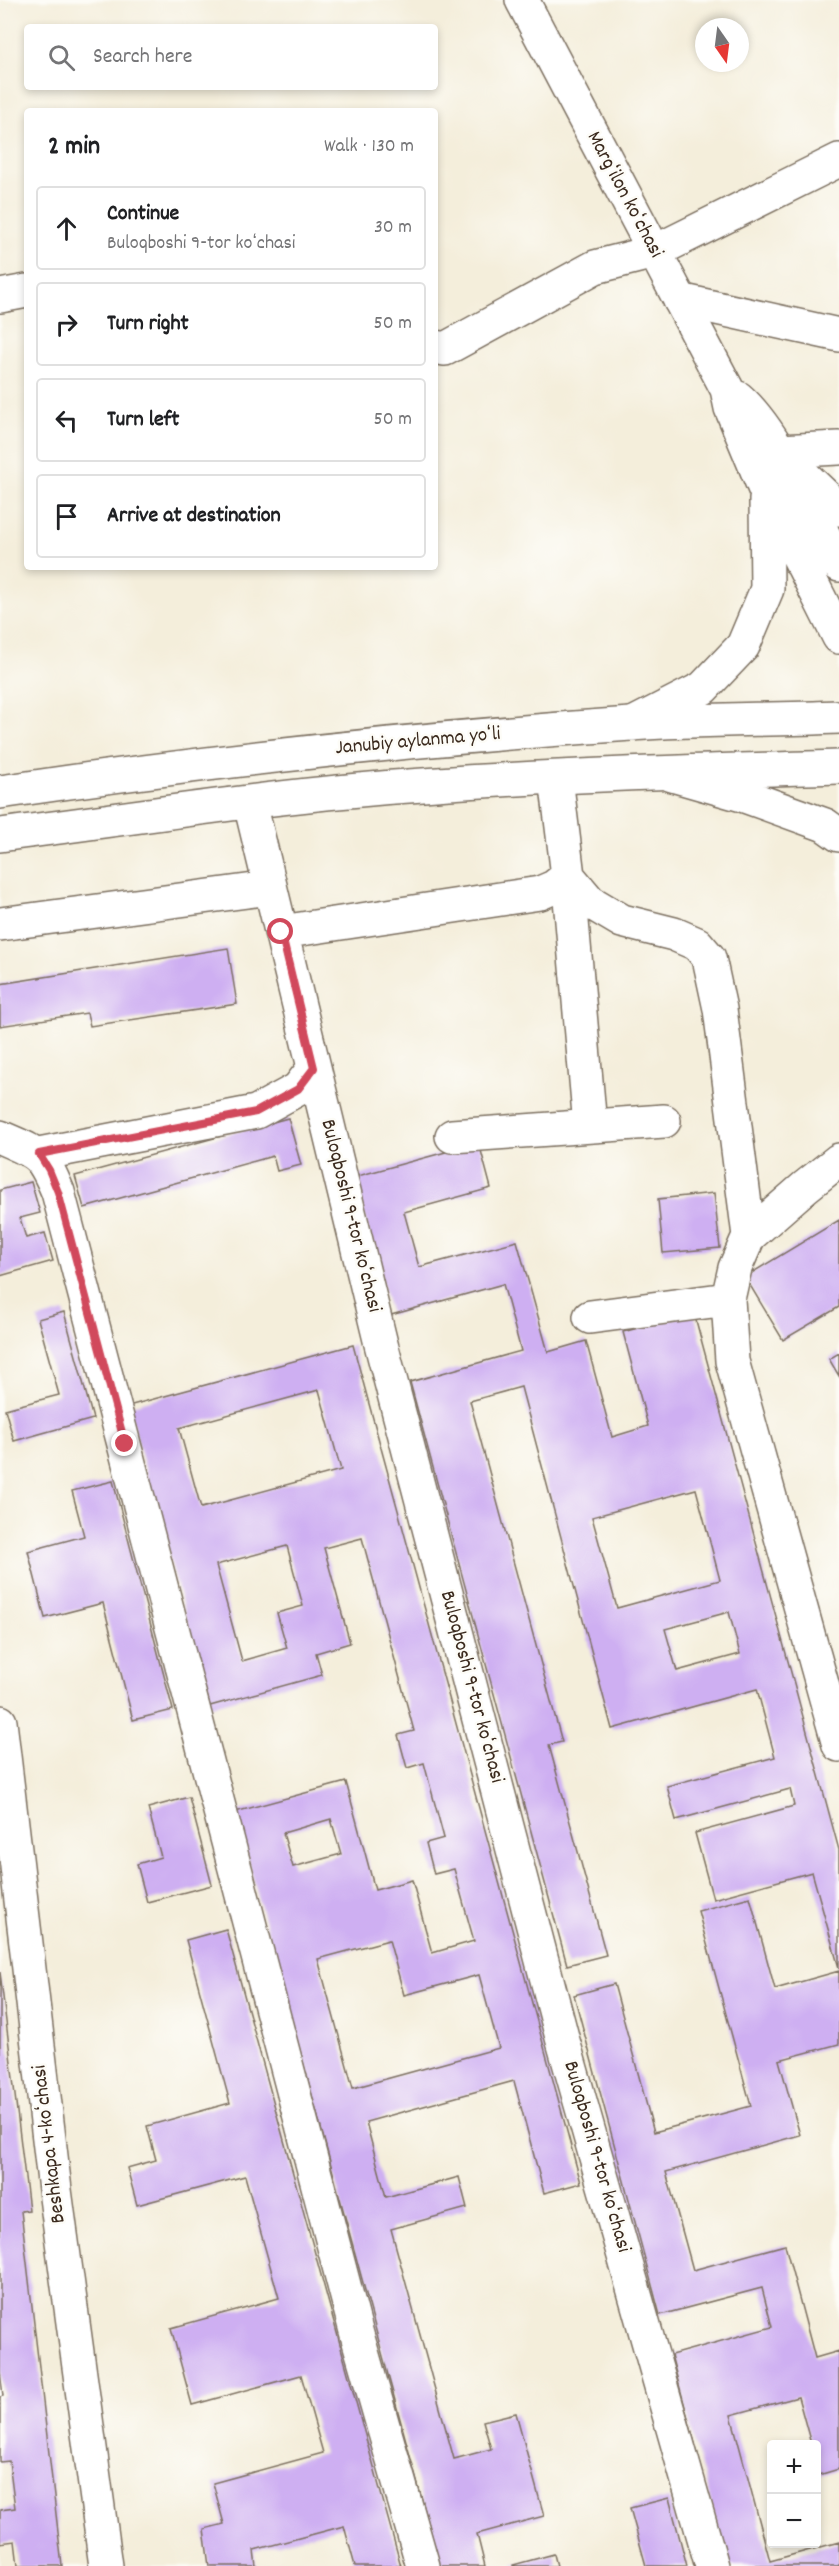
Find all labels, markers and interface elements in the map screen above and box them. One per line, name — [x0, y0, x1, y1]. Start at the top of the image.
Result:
north arrow — [695, 18, 749, 72]
search box — [24, 24, 438, 90]
icon: search — [45, 41, 78, 74]
text: Search here — [93, 42, 192, 73]
street label: Margʻilon koʻchasi — [578, 126, 670, 264]
text: 2 min — [48, 129, 100, 166]
text: Walk · 130 m — [324, 133, 414, 161]
text: Continue — [107, 199, 179, 230]
icon: ahead — [50, 212, 83, 245]
text: 30 m — [374, 214, 412, 242]
text: Buloqboshi 9-tor koʻchasi — [107, 230, 296, 258]
icon: right — [50, 308, 83, 341]
text: Turn right — [107, 309, 189, 340]
text: 50 m — [374, 310, 412, 338]
icon: left — [50, 404, 83, 437]
text: Turn left — [107, 405, 179, 436]
text: 50 m — [374, 406, 412, 434]
icon: arrive — [50, 500, 83, 533]
text: Arrive at destination — [107, 501, 281, 532]
street label: Janubiy aylanma yoʻli — [334, 720, 502, 764]
route start — [267, 918, 293, 944]
street label: Buloqboshi 9-tor koʻchasi — [312, 1116, 389, 1316]
route end — [111, 1430, 137, 1456]
street label: Buloqboshi 9-tor koʻchasi — [431, 1588, 511, 1787]
street label: Buloqboshi 9-tor koʻchasi — [554, 2058, 638, 2256]
street label: Beshkapa 4-koʻchasi — [25, 2063, 75, 2225]
map controls — [767, 2440, 821, 2548]
button: + — [767, 2440, 821, 2494]
button: − — [767, 2494, 821, 2548]

